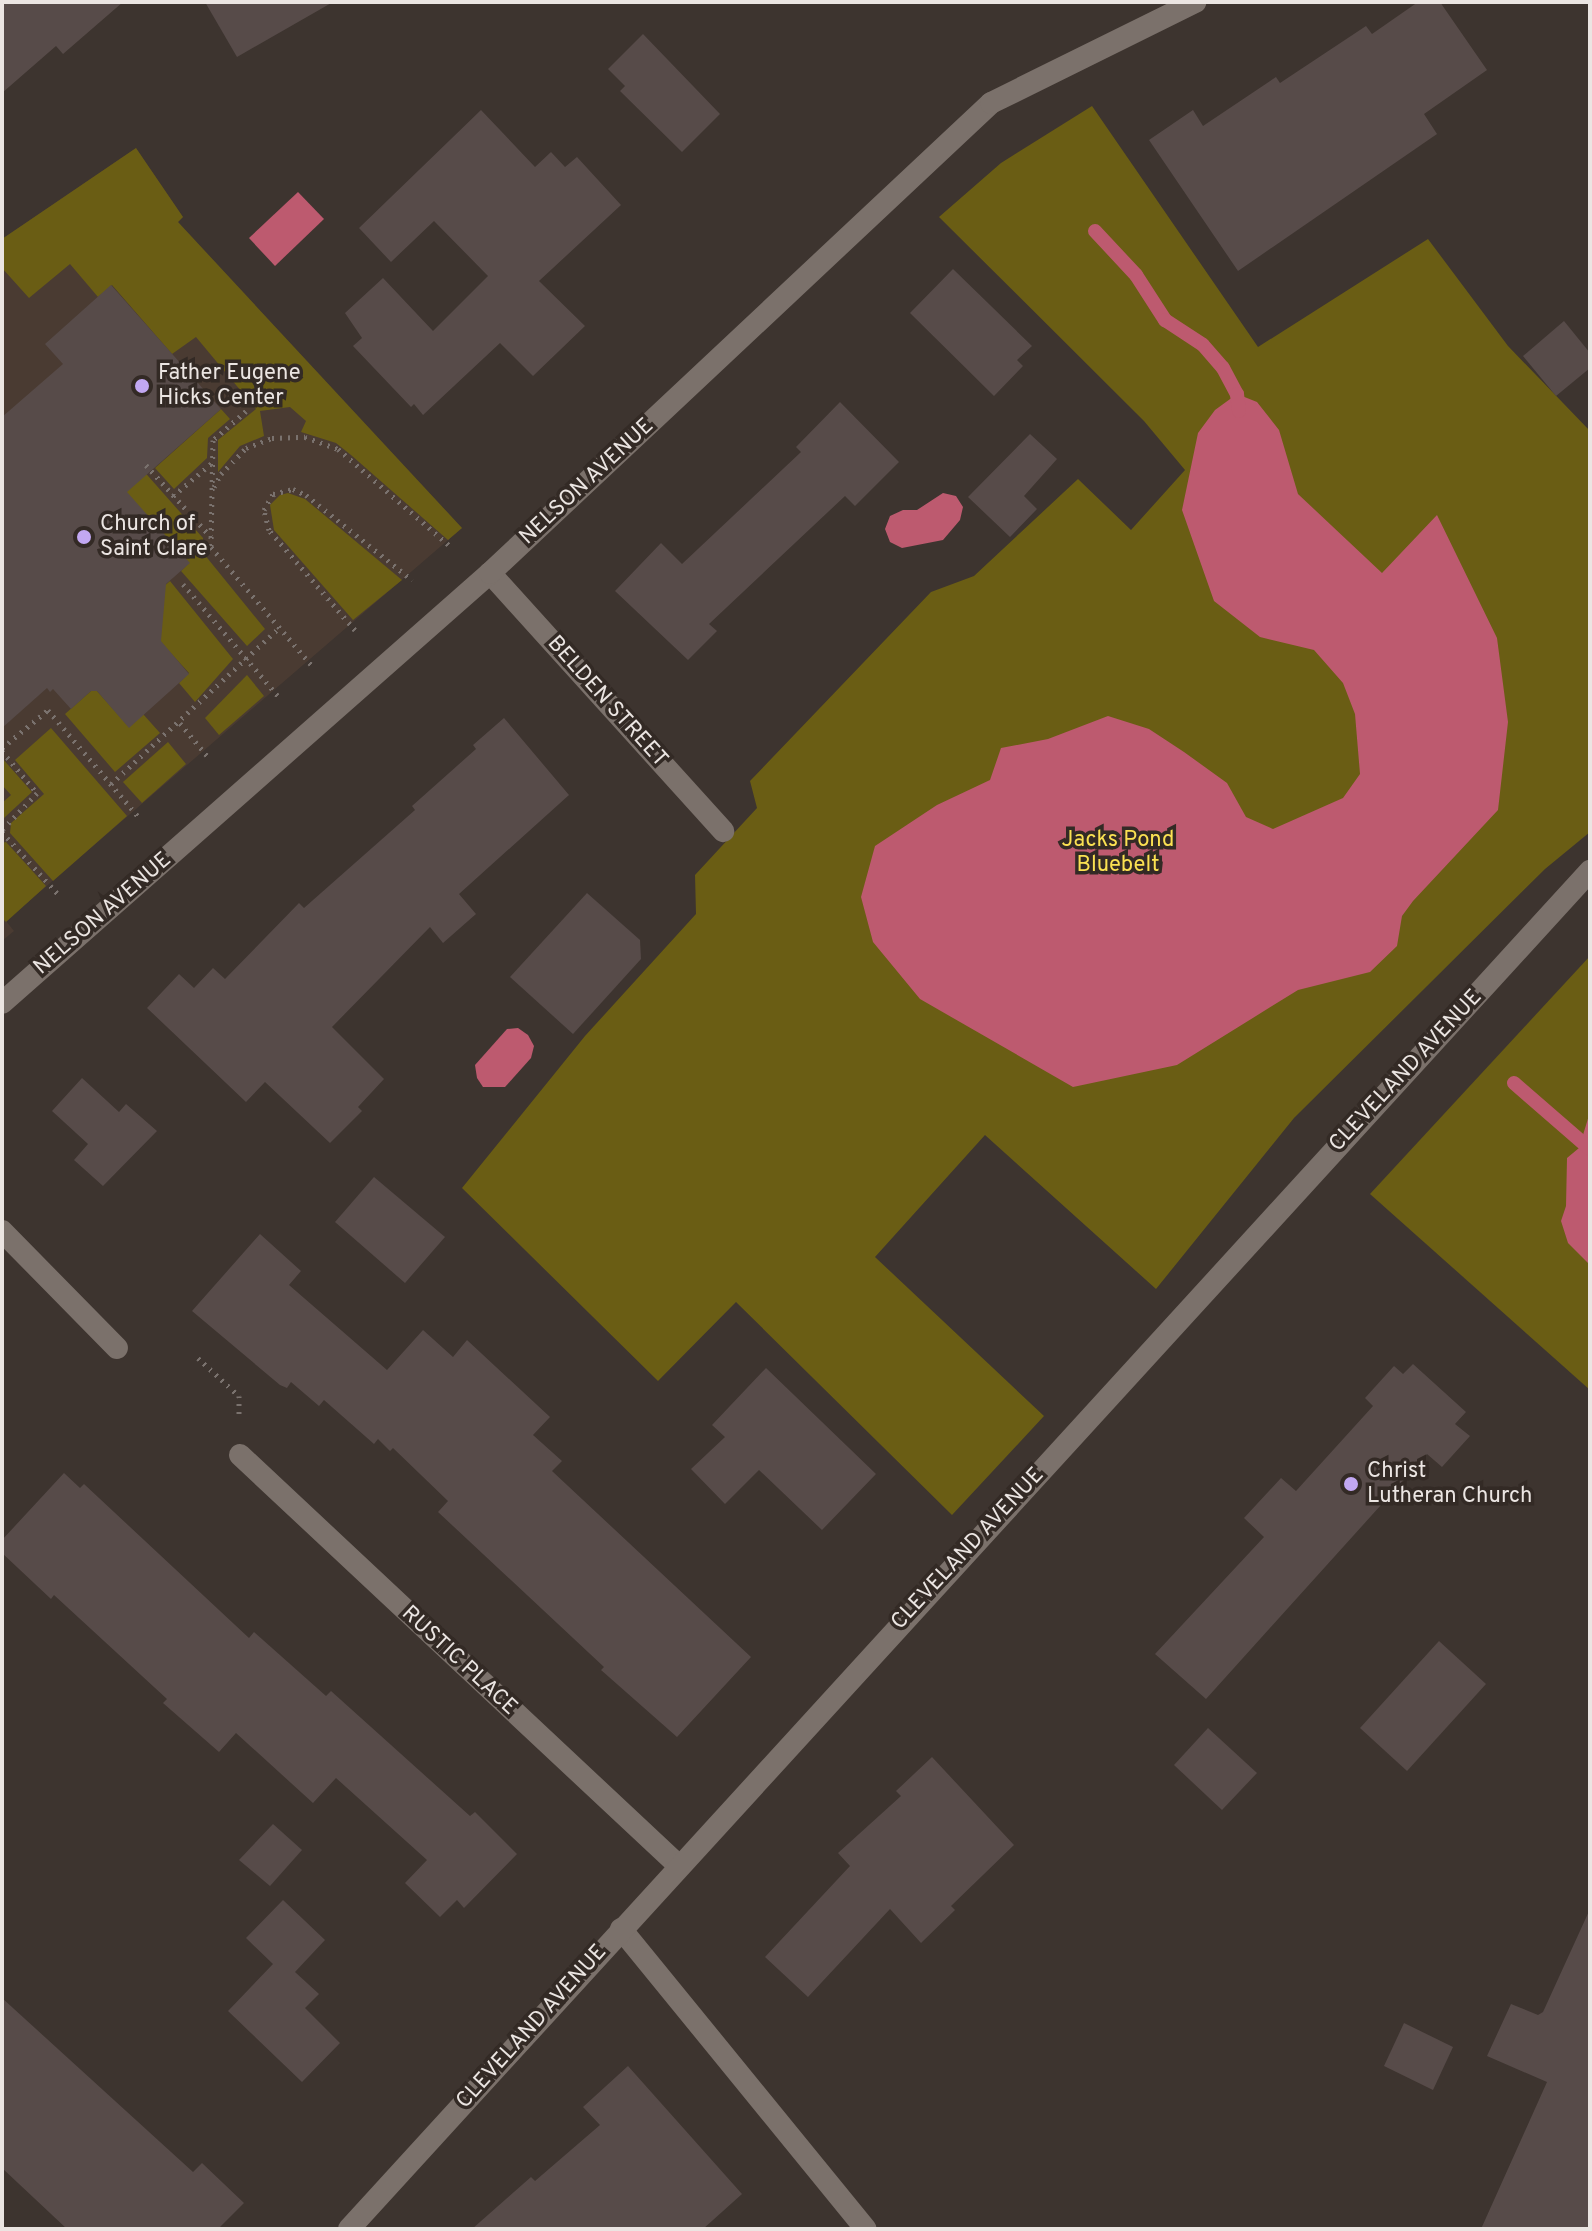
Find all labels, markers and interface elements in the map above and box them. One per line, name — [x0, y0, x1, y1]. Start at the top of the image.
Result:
place label: Father Eugene Hicks Center — [158, 360, 301, 412]
marker: Father Eugene Hicks Center — [133, 377, 151, 395]
street label: NELSON AVENUE — [514, 413, 660, 551]
place label: Church of Saint Clare — [100, 511, 208, 562]
marker: Church of Saint Clare — [75, 528, 93, 546]
street label: BELDEN STREET — [541, 631, 673, 773]
park label: Jacks Pond Bluebelt — [1062, 827, 1174, 878]
street label: NELSON AVENUE — [29, 847, 177, 981]
street label: CLEVELAND AVENUE — [1324, 984, 1488, 1158]
place label: Christ Lutheran Church — [1367, 1458, 1532, 1510]
street label: CLEVELAND AVENUE — [886, 1462, 1050, 1636]
marker: Christ Lutheran Church — [1342, 1475, 1360, 1493]
street label: RUSTIC PLACE — [396, 1601, 522, 1721]
street label: CLEVELAND AVENUE — [451, 1939, 613, 2115]

